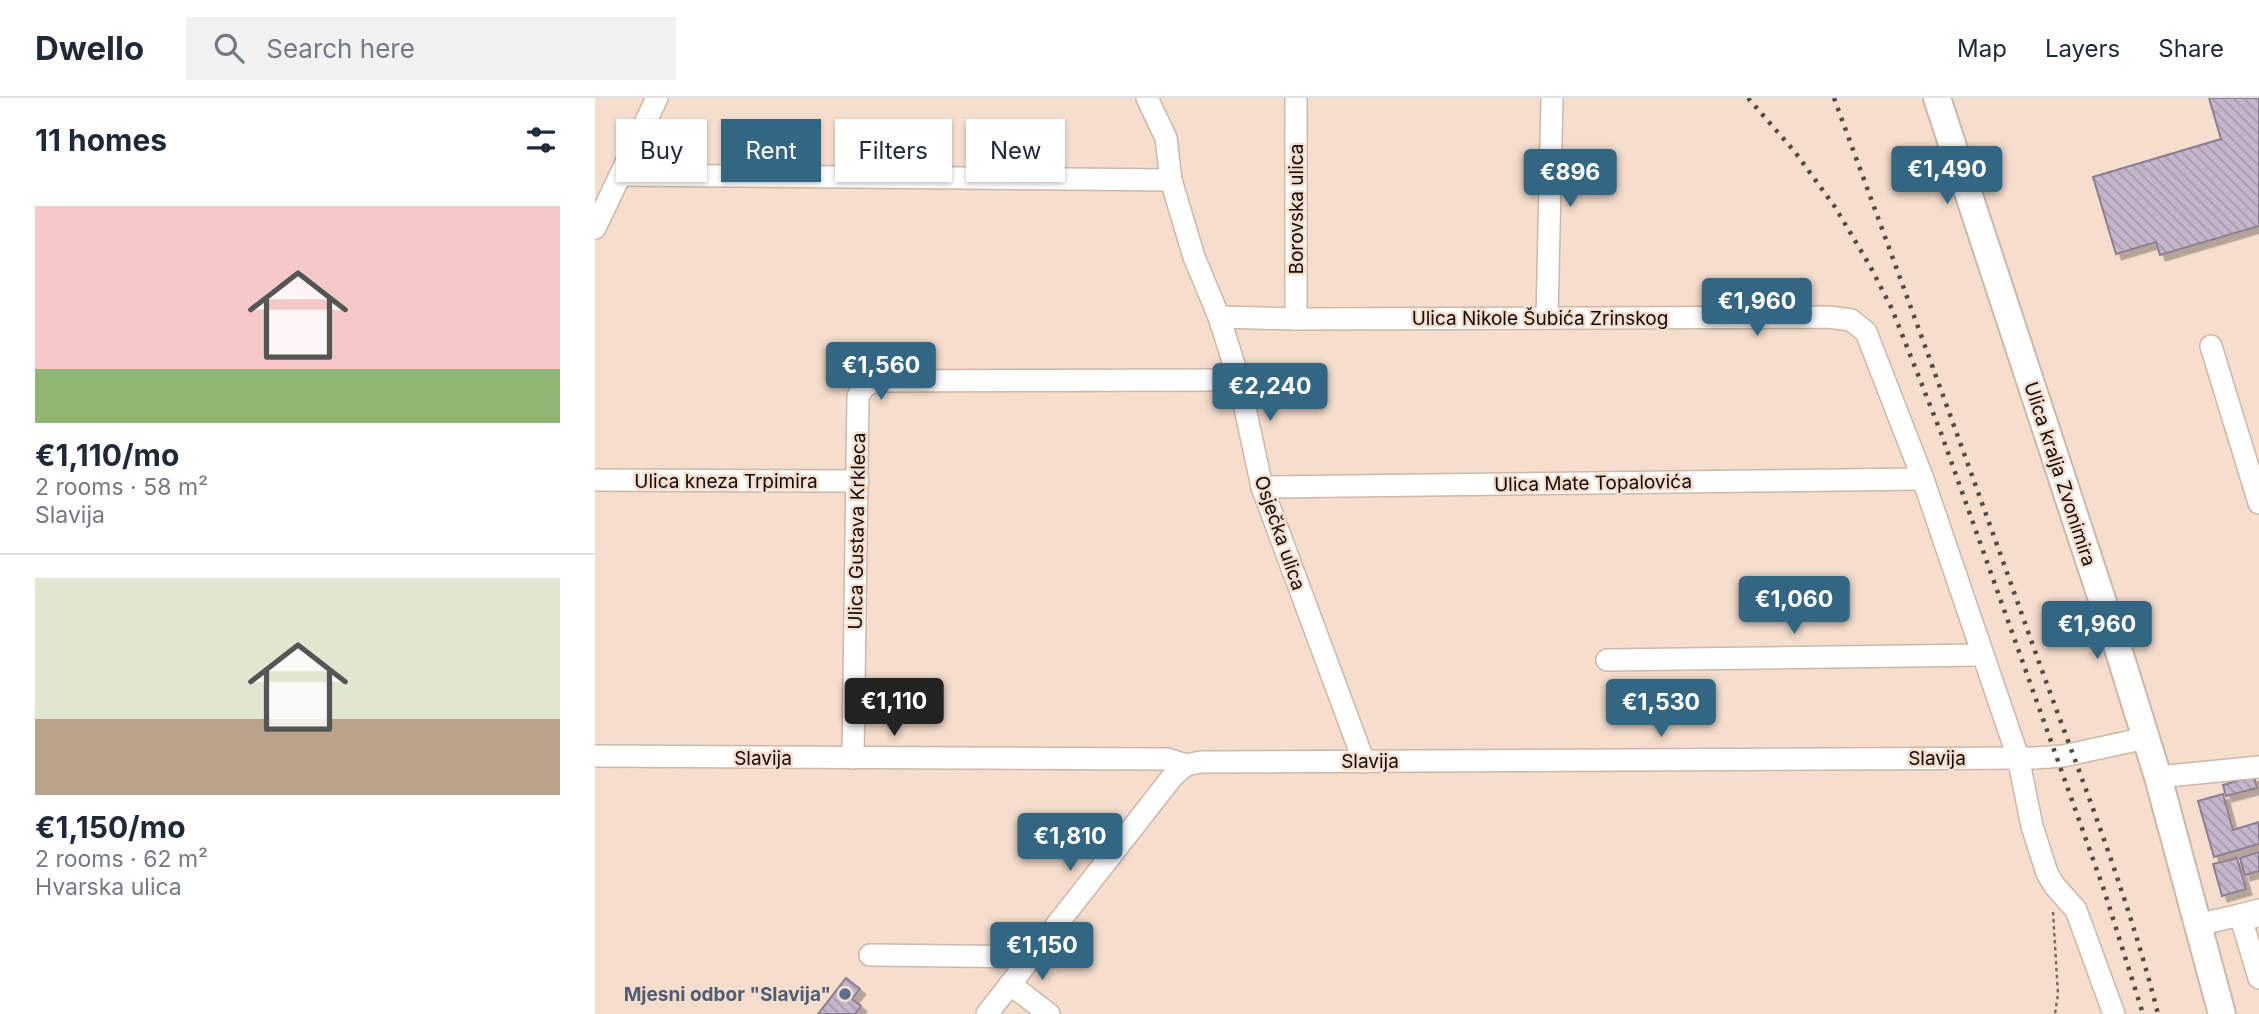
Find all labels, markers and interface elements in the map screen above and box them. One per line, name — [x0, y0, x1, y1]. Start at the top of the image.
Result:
search box — [186, 17, 676, 80]
text: Dwello — [35, 28, 144, 68]
icon: search — [210, 29, 248, 67]
text: Search here — [266, 33, 415, 64]
text: Map — [1957, 34, 2007, 63]
text: Layers — [2045, 34, 2120, 63]
text: Share — [2158, 34, 2224, 63]
chip: Buy — [616, 119, 707, 182]
chip: Rent — [721, 119, 821, 182]
chip: Filters — [835, 119, 952, 182]
chip: New — [966, 119, 1065, 182]
icon: filters — [522, 121, 560, 159]
text: 11 homes — [35, 122, 167, 158]
street label: Borovska ulica — [1285, 144, 1308, 274]
pin: €1,490 — [1890, 146, 2004, 206]
pin: €896 — [1529, 150, 1611, 209]
text: €1,490 — [1907, 155, 1987, 183]
text: €896 — [1540, 158, 1600, 186]
icon: home — [235, 252, 361, 378]
pin: €1,960 — [1700, 278, 1814, 338]
text: €1,960 — [1718, 287, 1796, 315]
street label: Ulica Nikole Šubića Zrinskog — [1412, 307, 1668, 330]
pin: €1,560 — [824, 342, 938, 402]
text: €1,560 — [842, 351, 920, 379]
pin: €2,240 — [1213, 364, 1327, 423]
text: €2,240 — [1228, 372, 1312, 400]
street label: Ulica kralja Zvonimira — [2019, 379, 2101, 569]
street label: Ulica Gustava Krkleca — [844, 432, 870, 630]
text: €1,110/mo — [35, 437, 179, 473]
street label: Ulica kneza Trpimira — [634, 470, 818, 493]
street label: Ulica Mate Topalovića — [1494, 470, 1692, 496]
text: 2 rooms · 58 m² — [35, 473, 208, 501]
street label: Osječka ulica — [1250, 473, 1310, 593]
text: Slavija — [35, 501, 105, 529]
pin: €1,060 — [1737, 576, 1851, 636]
text: €1,060 — [1755, 585, 1833, 613]
pin: €1,960 — [2040, 602, 2154, 661]
text: €1,960 — [2058, 610, 2136, 638]
icon: home — [235, 624, 361, 750]
pin: €1,110 — [837, 678, 951, 738]
pin: €1,530 — [1604, 680, 1718, 739]
text: €1,110 — [861, 687, 927, 715]
text: €1,530 — [1622, 688, 1700, 716]
street label: Slavija — [734, 747, 792, 770]
street label: Slavija — [1908, 747, 1966, 770]
street label: Slavija — [1341, 750, 1399, 773]
text: €1,150/mo — [35, 809, 186, 845]
pin: €1,810 — [1013, 814, 1127, 873]
text: €1,810 — [1033, 822, 1107, 850]
text: 2 rooms · 62 m² — [35, 845, 208, 873]
text: Hvarska ulica — [35, 873, 182, 901]
pin: €1,150 — [985, 922, 1099, 982]
text: €1,150 — [1006, 931, 1078, 959]
place label: Mjesni odbor "Slavija" — [624, 983, 831, 1006]
marker: Mjesni odbor "Slavija" — [837, 986, 853, 1002]

